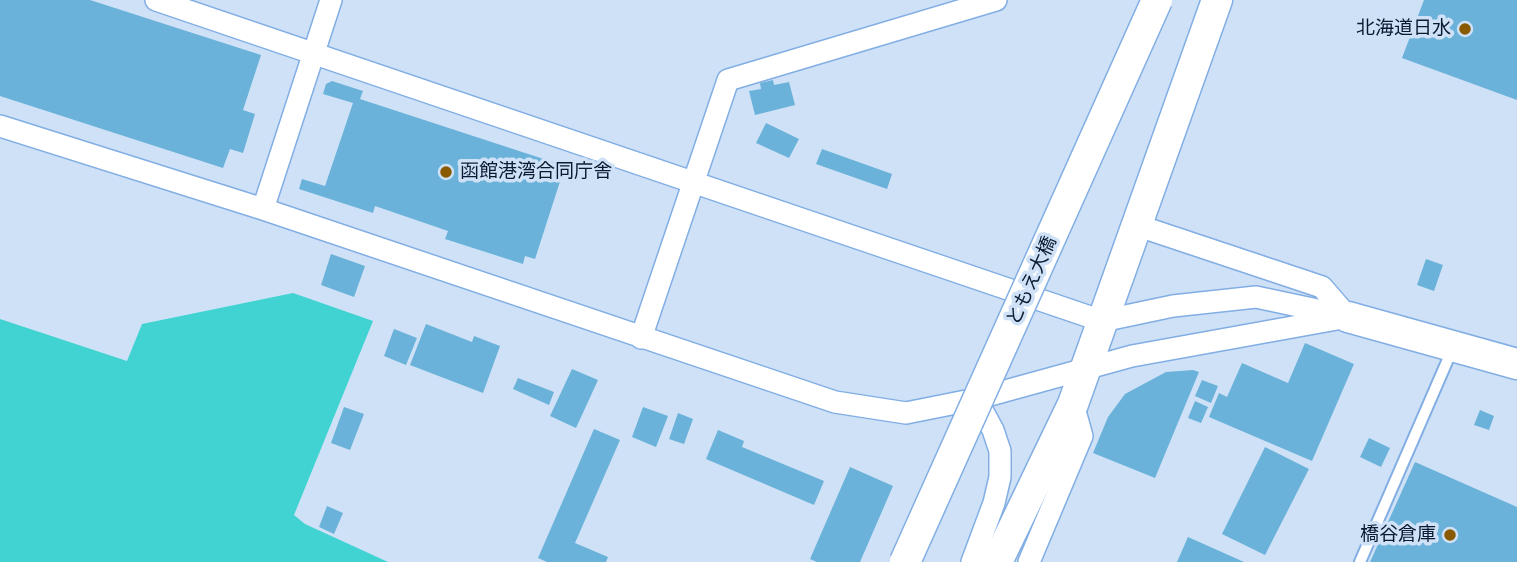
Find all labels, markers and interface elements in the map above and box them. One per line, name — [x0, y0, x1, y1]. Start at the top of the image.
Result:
place label: 北海道日水 — [1356, 18, 1451, 40]
marker: 北海道日水 — [1457, 21, 1473, 37]
place label: 函館港湾合同庁舎 — [460, 161, 612, 183]
marker: 函館港湾合同庁舎 — [438, 164, 454, 180]
street label: ともえ大橋 — [1002, 233, 1062, 329]
place label: 橋谷倉庫 — [1360, 524, 1436, 546]
marker: 橋谷倉庫 — [1442, 527, 1458, 543]

